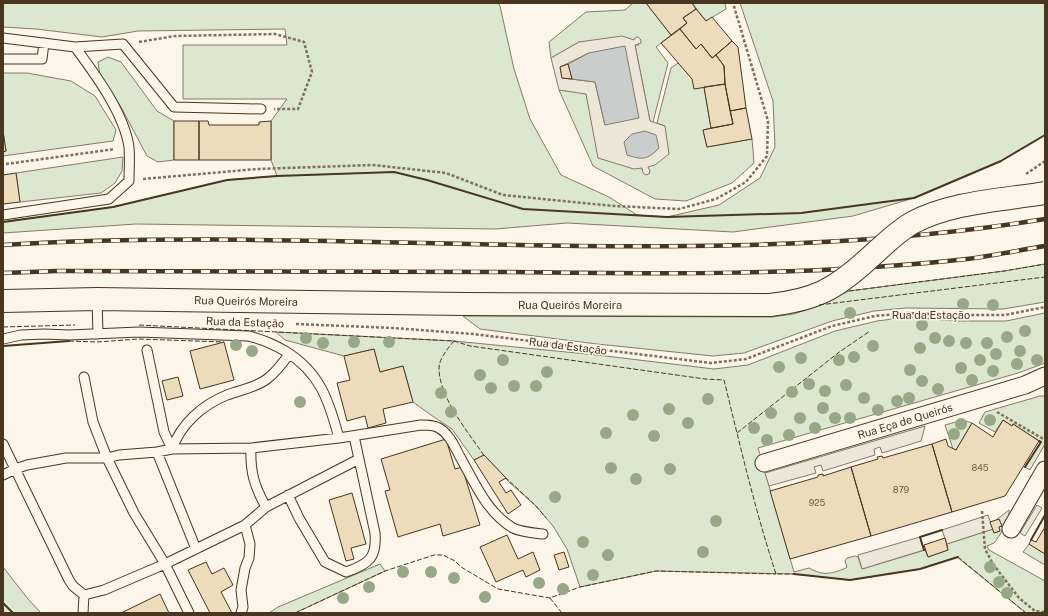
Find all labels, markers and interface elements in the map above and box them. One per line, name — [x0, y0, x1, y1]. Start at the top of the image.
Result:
street label: Rua Queirós Moreira — [194, 294, 298, 308]
street label: Rua Queirós Moreira — [518, 299, 622, 311]
street label: Rua da Estação — [892, 309, 970, 322]
street label: Rua da Estação — [206, 315, 284, 330]
street label: Rua da Estação — [528, 335, 608, 358]
street label: Rua Eça de Queirós — [856, 401, 955, 442]
house number: 845 — [971, 462, 989, 473]
house number: 879 — [893, 484, 910, 495]
house number: 925 — [809, 497, 826, 508]

